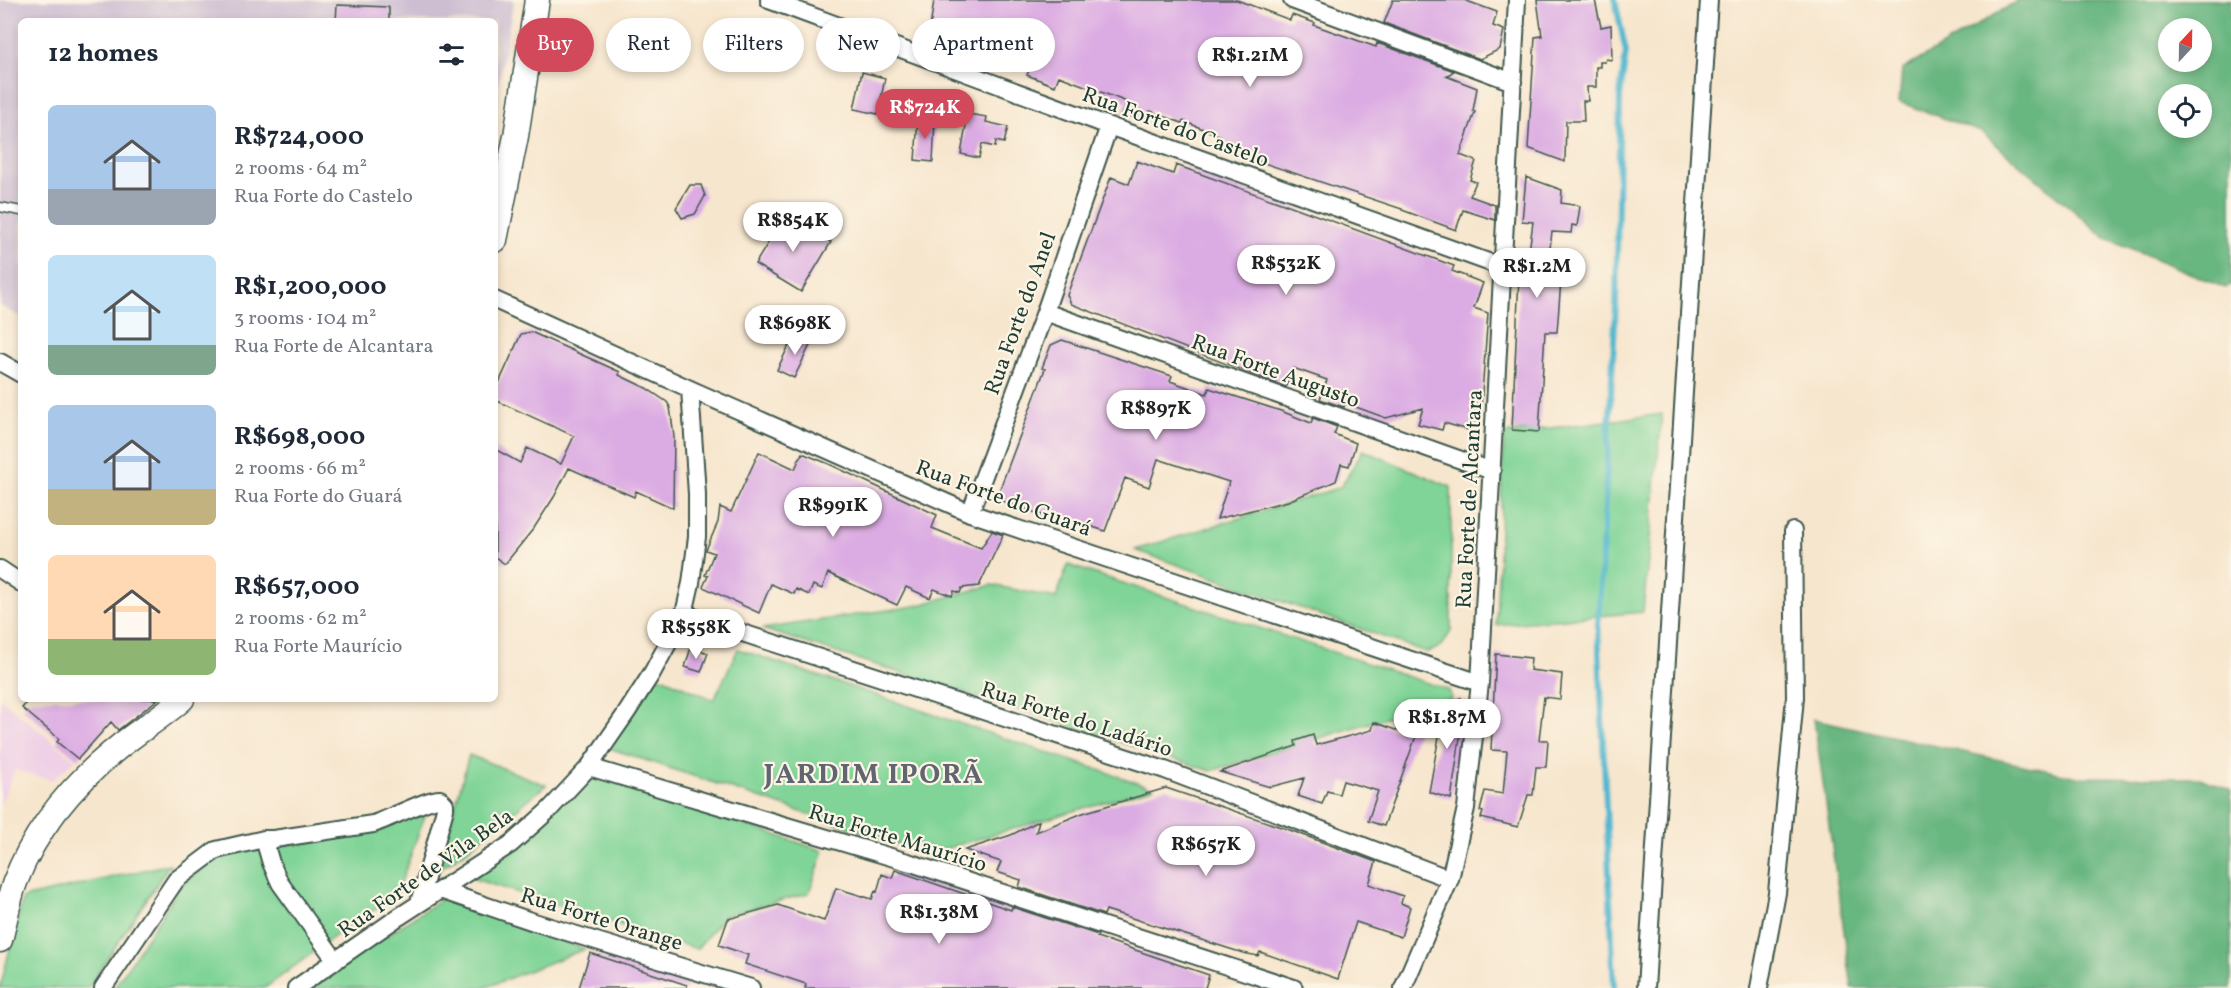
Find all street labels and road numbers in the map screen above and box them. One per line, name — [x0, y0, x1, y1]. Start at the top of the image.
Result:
street label: Rua Forte do Castelo — [1077, 80, 1273, 177]
street label: Rua Forte do Anel — [977, 228, 1065, 400]
street label: Rua Forte Augusto — [1187, 328, 1364, 417]
street label: Rua Forte de Alcantara — [1449, 389, 1492, 609]
street label: Rua Forte do Guará — [911, 453, 1096, 546]
street label: Rua Forte do Ladário — [976, 675, 1176, 766]
street label: Rua Forte Maurício — [804, 798, 990, 881]
street label: Rua Forte de Vila Bela — [332, 802, 521, 946]
street label: Rua Forte Orange — [516, 881, 686, 960]

